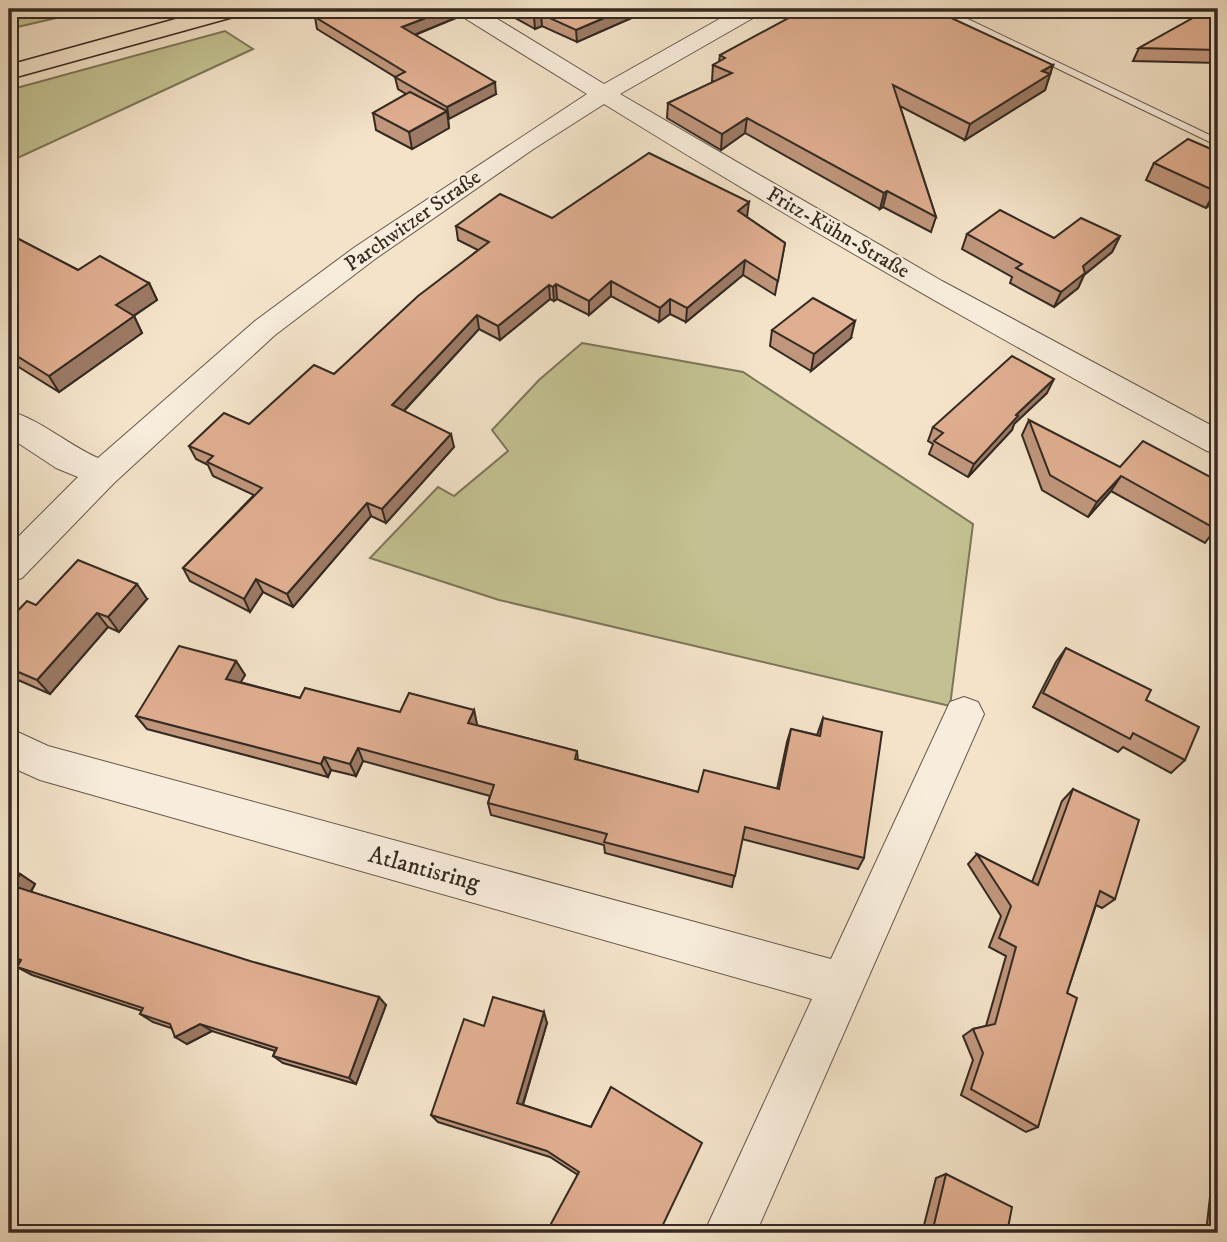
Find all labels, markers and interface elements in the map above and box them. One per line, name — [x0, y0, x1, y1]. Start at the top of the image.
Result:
street label: Parchwitzer Straße — [340, 164, 486, 278]
street label: Fritz-Kühn-Straße — [762, 182, 914, 285]
street label: Atlantisring — [365, 840, 483, 898]

